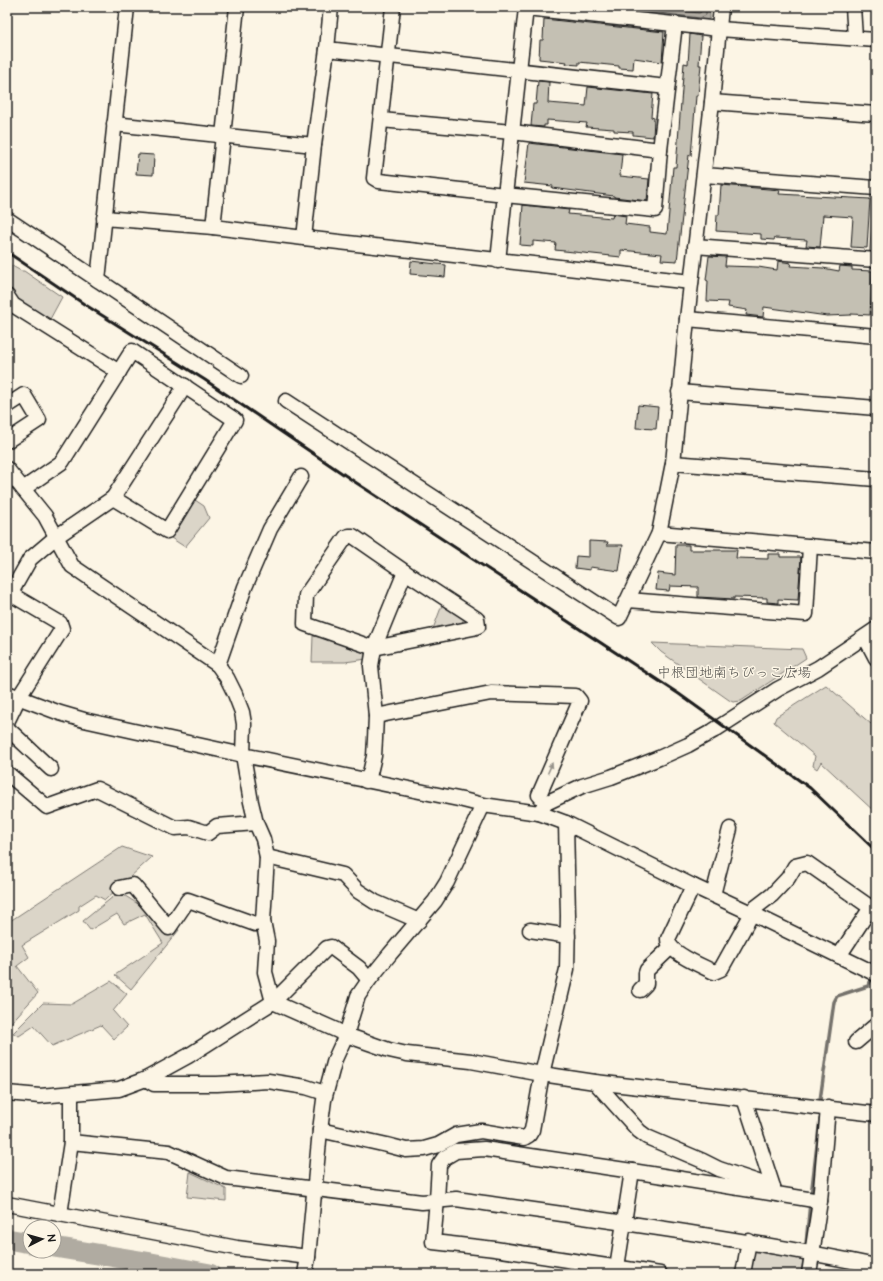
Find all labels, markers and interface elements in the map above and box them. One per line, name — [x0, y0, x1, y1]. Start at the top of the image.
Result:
park label: 中根団地南ちびっこ広場 — [657, 663, 811, 683]
one-way arrow — [547, 763, 553, 774]
north arrow — [22, 1219, 62, 1259]
text: N — [44, 1234, 59, 1242]

